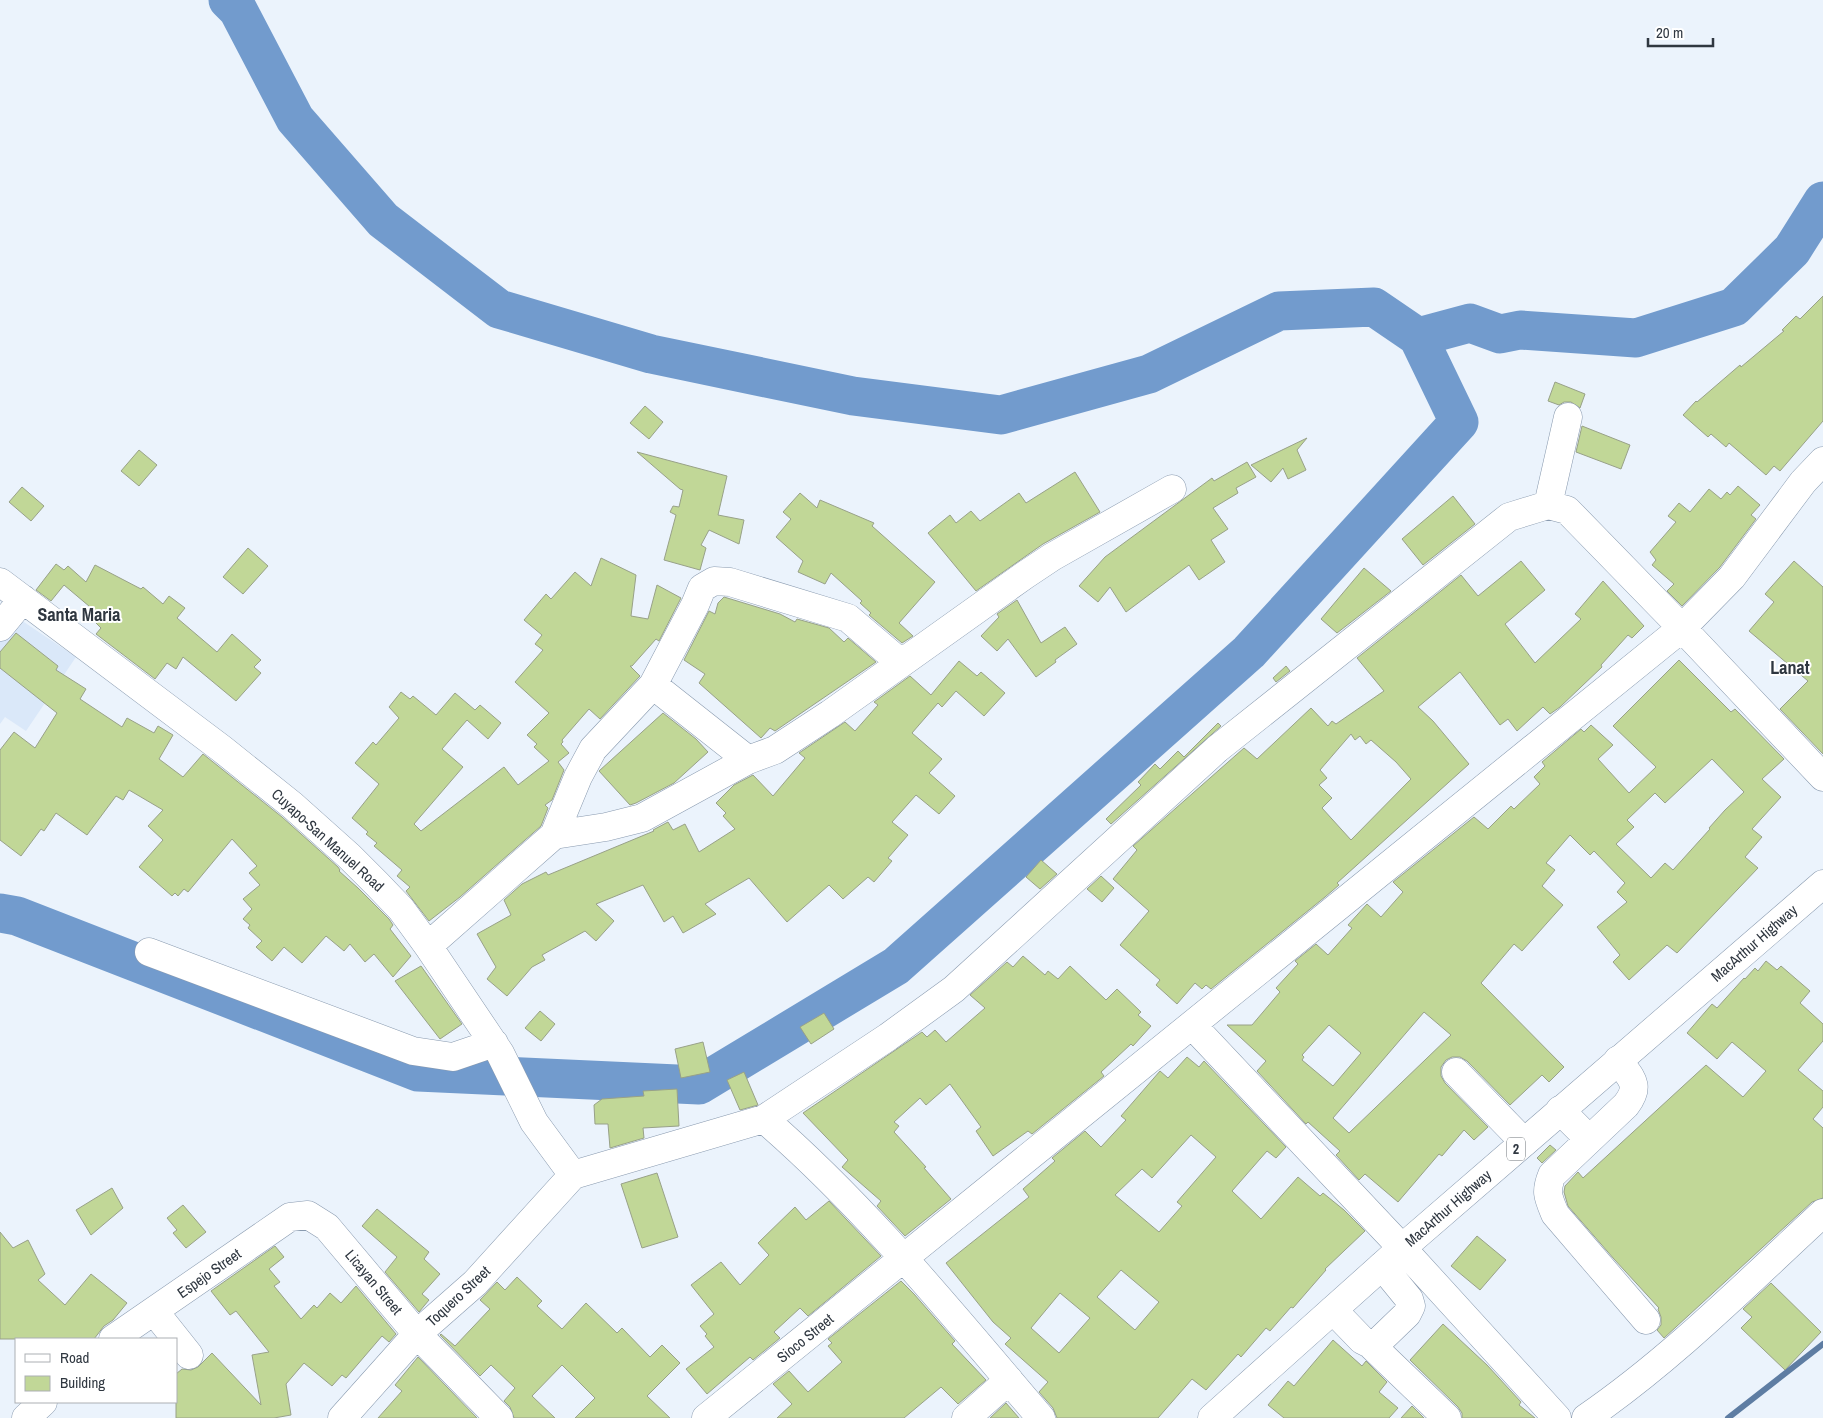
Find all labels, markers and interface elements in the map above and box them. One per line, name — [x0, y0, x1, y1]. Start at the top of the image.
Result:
scale bar — [1648, 15, 1713, 47]
text: 20 m — [1656, 22, 1683, 43]
district label: Santa Maria — [38, 602, 121, 627]
district label: Lanat — [1770, 655, 1810, 680]
street label: Cuyapo-San Manuel Road — [267, 784, 389, 896]
street label: MacArthur Highway — [1706, 899, 1802, 986]
road number: 2 — [1507, 1138, 1525, 1160]
street label: MacArthur Highway — [1400, 1164, 1496, 1251]
street label: Espejo Street — [173, 1243, 246, 1303]
street label: Licayan Street — [340, 1245, 408, 1320]
street label: Toquero Street — [421, 1260, 495, 1331]
street label: Sioco Street — [772, 1308, 838, 1367]
legend — [15, 1338, 178, 1403]
text: Road — [60, 1347, 89, 1368]
text: Building — [60, 1372, 105, 1393]

